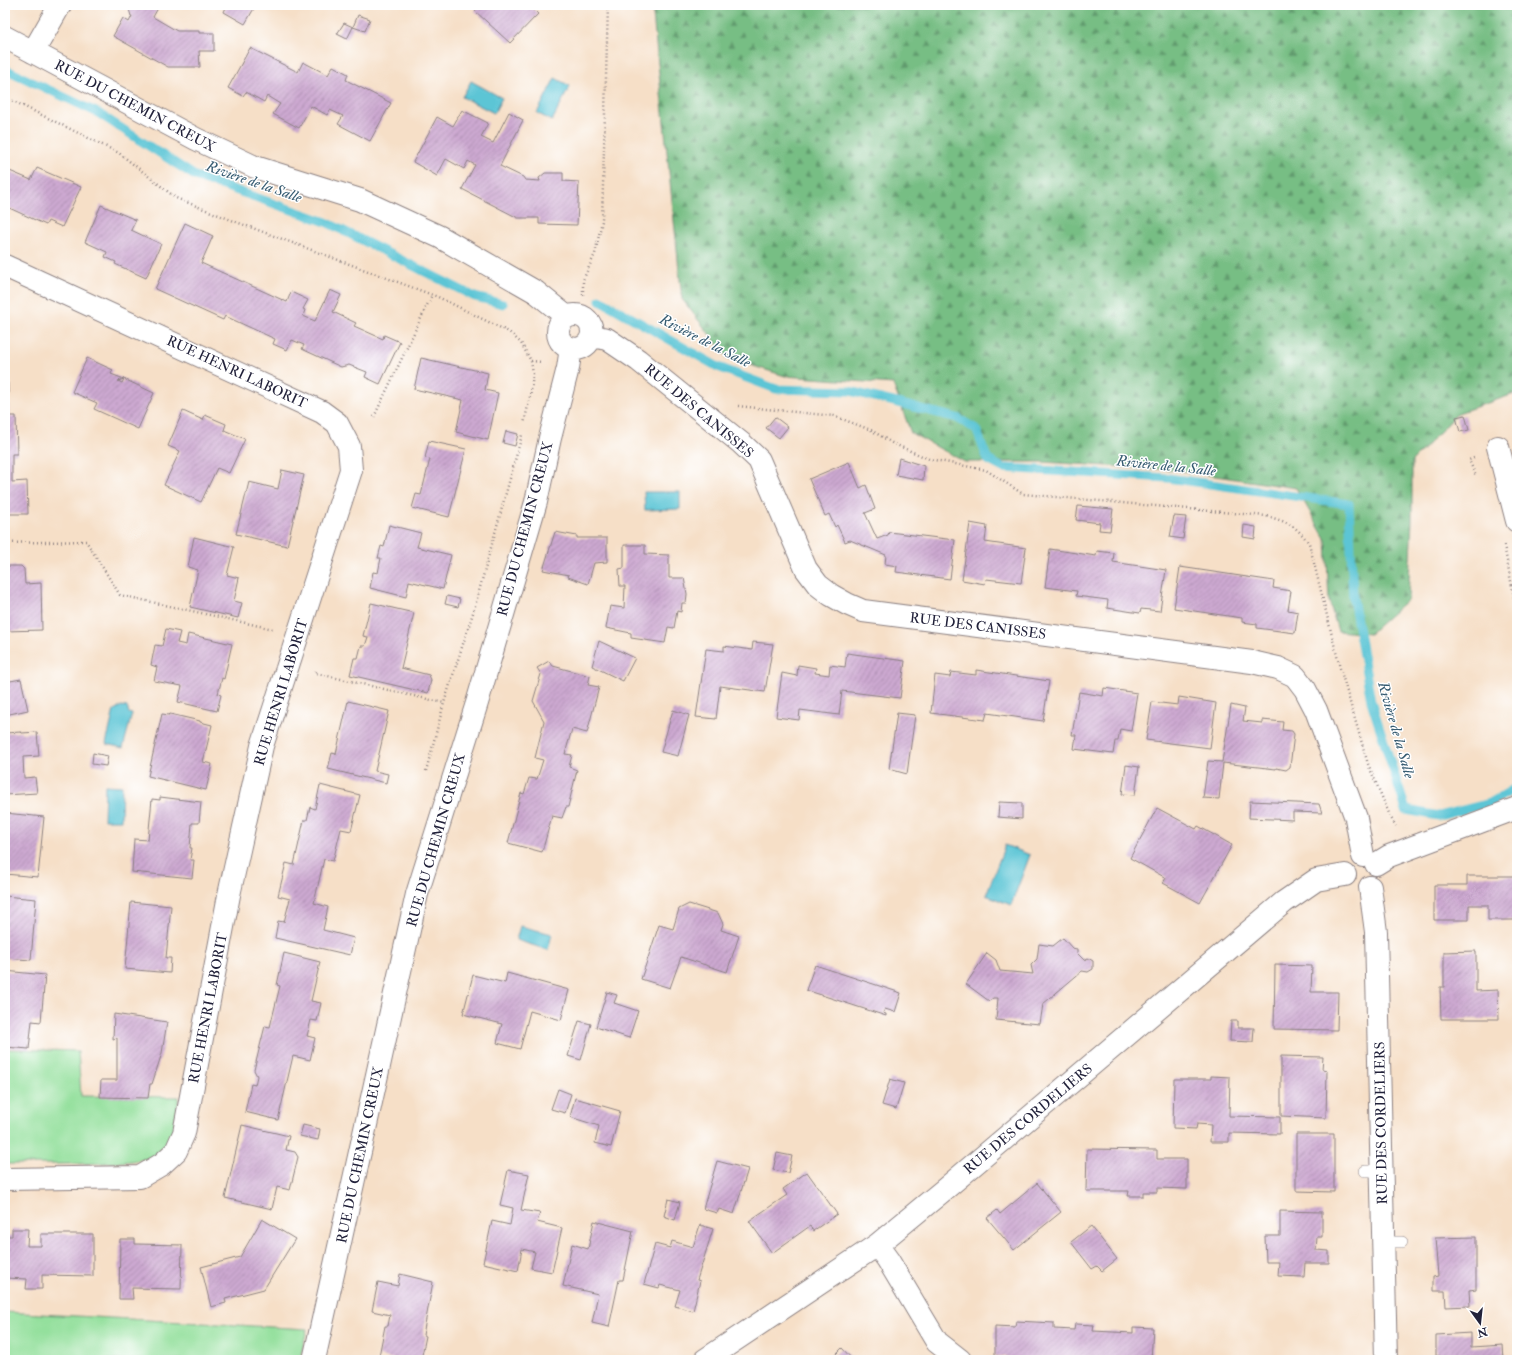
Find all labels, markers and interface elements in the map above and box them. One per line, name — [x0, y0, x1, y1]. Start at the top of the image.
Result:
street label: RUE DU CHEMIN CREUX — [52, 56, 219, 156]
water label: Rivière de la Salle — [203, 156, 305, 208]
water label: Rivière de la Salle — [655, 309, 755, 373]
street label: RUE HENRI LABORIT — [164, 332, 310, 412]
street label: RUE DES CANISSES — [641, 360, 757, 462]
street label: RUE DU CHEMIN CREUX — [494, 440, 557, 618]
water label: Rivière de la Salle — [1114, 451, 1218, 481]
street label: RUE DES CANISSES — [909, 609, 1047, 643]
street label: RUE HENRI LABORIT — [251, 616, 312, 768]
water label: Rivière de la Salle — [1373, 678, 1419, 782]
street label: RUE DU CHEMIN CREUX — [403, 751, 469, 929]
street label: RUE HENRI LABORIT — [185, 931, 231, 1085]
street label: RUE DES CORDELIERS — [1371, 1041, 1391, 1205]
street label: RUE DES CORDELIERS — [960, 1060, 1096, 1178]
street label: RUE DU CHEMIN CREUX — [333, 1065, 387, 1245]
north arrow — [1460, 1303, 1500, 1343]
text: N — [1475, 1324, 1490, 1340]

